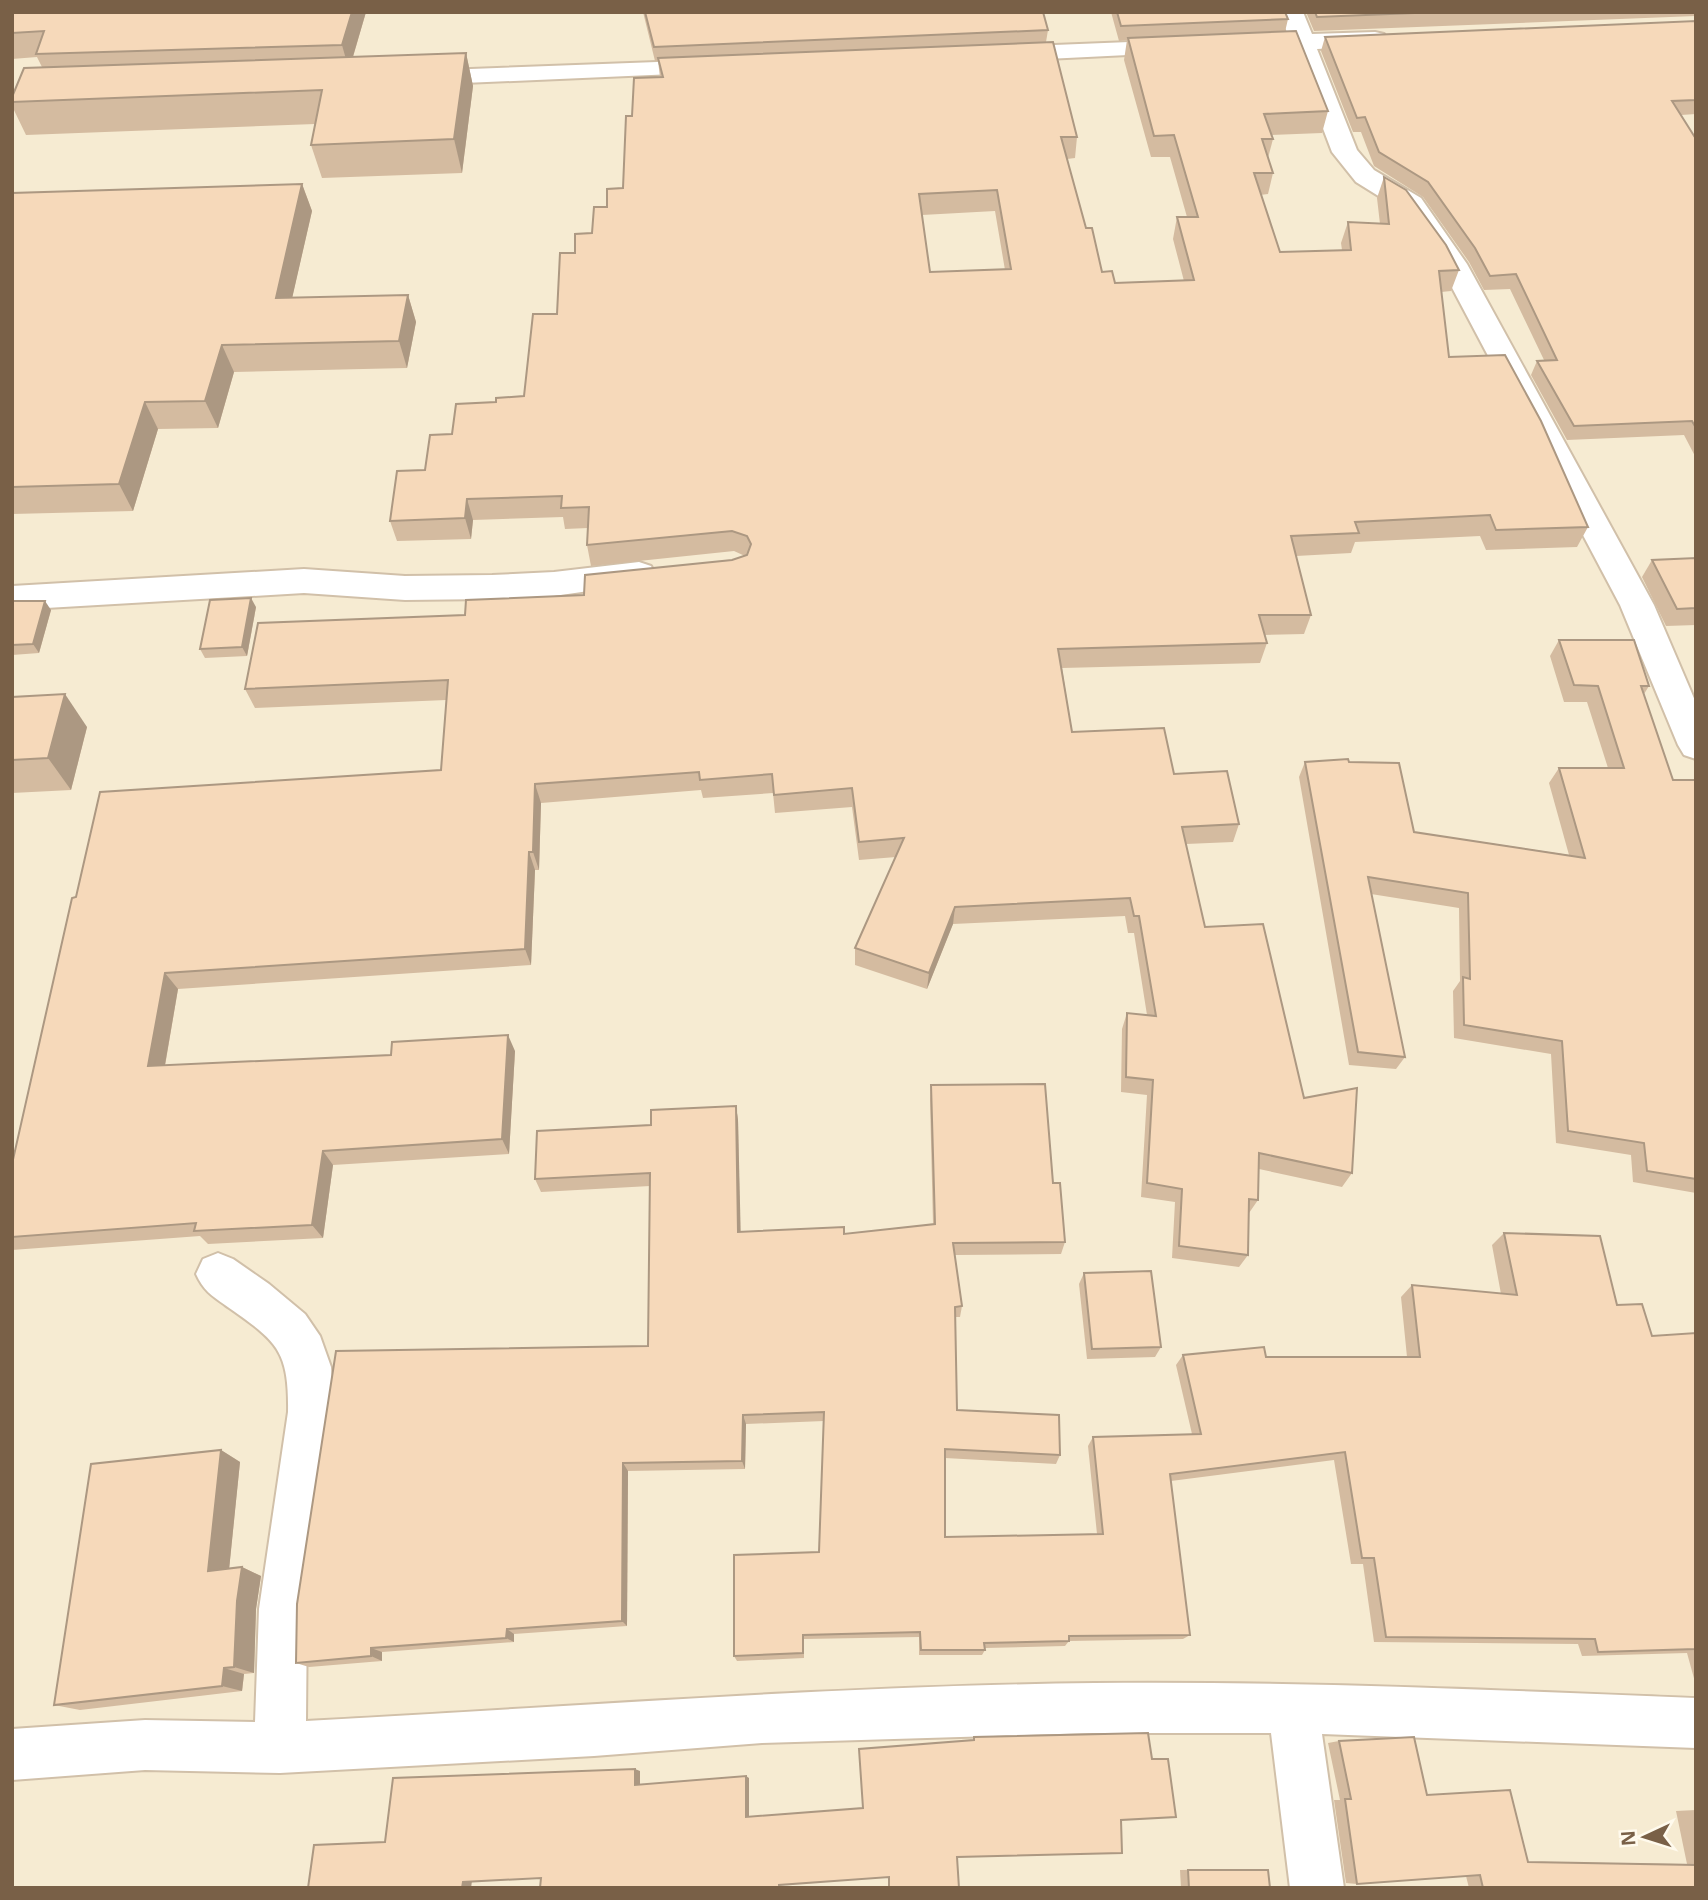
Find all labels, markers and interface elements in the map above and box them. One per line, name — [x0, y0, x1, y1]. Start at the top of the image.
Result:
north arrow — [1610, 1802, 1680, 1872]
text: N — [1615, 1830, 1642, 1847]

